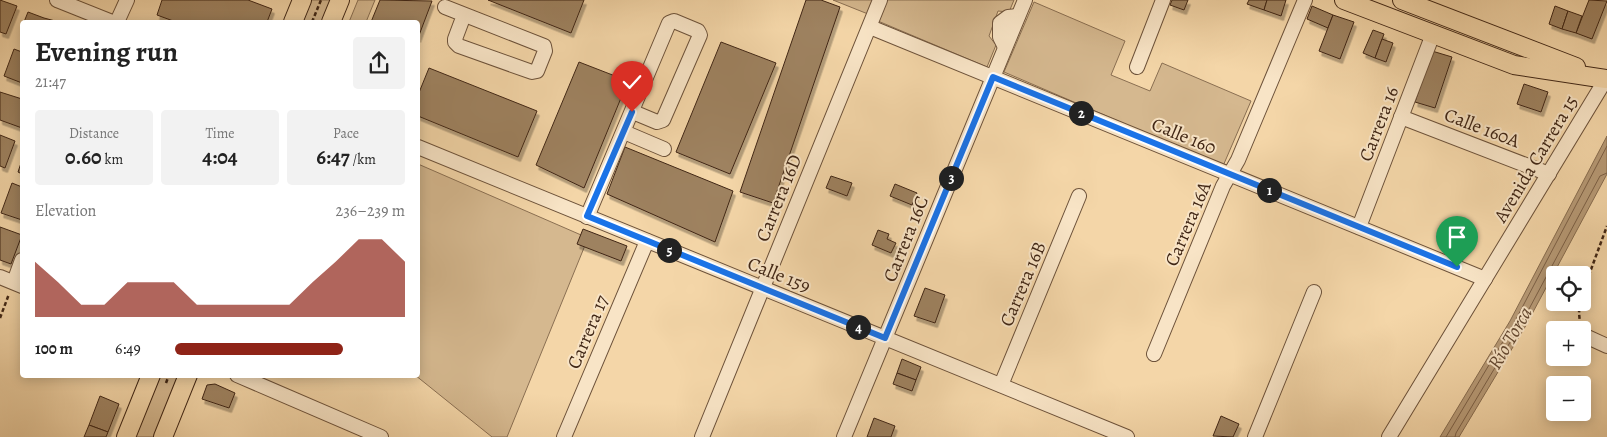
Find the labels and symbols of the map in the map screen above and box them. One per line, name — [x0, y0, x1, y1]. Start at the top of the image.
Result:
pin — [611, 61, 653, 112]
street label: Carrera 16 — [1353, 82, 1405, 165]
street label: Avenida Carrera 15 — [1487, 91, 1584, 228]
pin: 2 — [1068, 100, 1094, 126]
street label: Calle 160A — [1441, 102, 1524, 155]
street label: Calle 160 — [1148, 111, 1220, 161]
street label: Carrera 16D — [750, 150, 808, 246]
pin: 3 — [938, 166, 964, 190]
street label: Carrera 16A — [1159, 177, 1218, 270]
pin: 1 — [1256, 178, 1282, 202]
street label: Carrera 16C — [877, 192, 935, 286]
pin — [1436, 216, 1478, 267]
pin: 5 — [656, 238, 682, 262]
street label: Carrera 16B — [993, 238, 1053, 330]
street label: Calle 159 — [744, 251, 814, 299]
street label: Carrera 17 — [561, 291, 615, 373]
water label: Río Torca — [1481, 302, 1539, 374]
pin: 4 — [846, 314, 870, 340]

